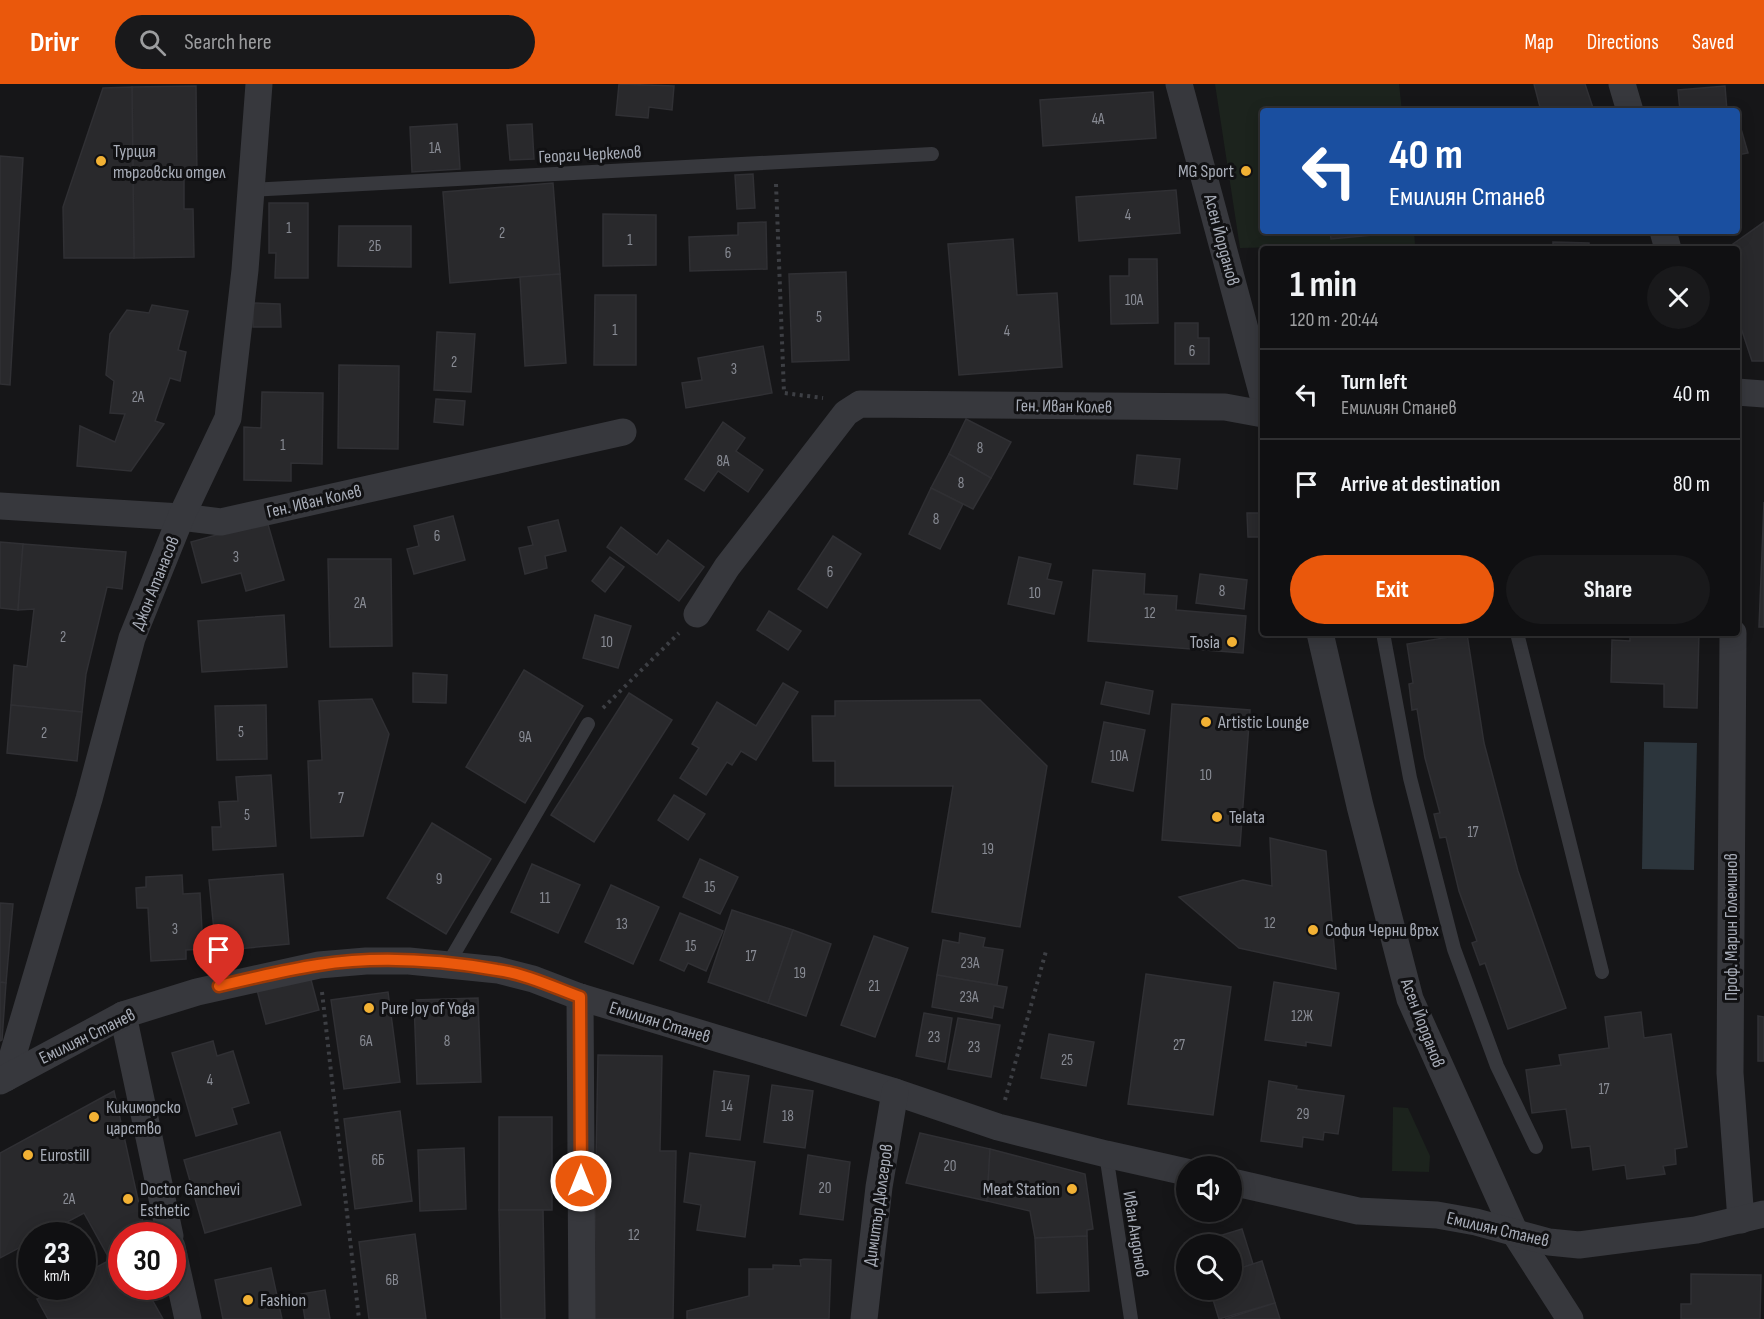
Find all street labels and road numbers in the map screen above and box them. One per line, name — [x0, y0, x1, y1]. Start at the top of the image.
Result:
street label: Георги Черкелов — [538, 141, 642, 168]
street label: Асен Йорданов — [1199, 191, 1244, 288]
street label: Ген. Иван Колев — [1015, 395, 1113, 418]
street label: Ген. Иван Колев — [265, 480, 364, 523]
street label: Джон Атанасов — [127, 533, 184, 633]
street label: Проф. Марин Големинов — [1721, 853, 1742, 1001]
street label: Асен Йорданов — [1396, 975, 1449, 1071]
street label: Емилиян Станев — [607, 997, 713, 1048]
street label: Емилиян Станев — [36, 1004, 139, 1069]
street label: Димитър Дюлгеров — [860, 1143, 897, 1267]
street label: Иван Андонов — [1118, 1190, 1153, 1279]
street label: Емилиян Станев — [1445, 1208, 1551, 1251]

